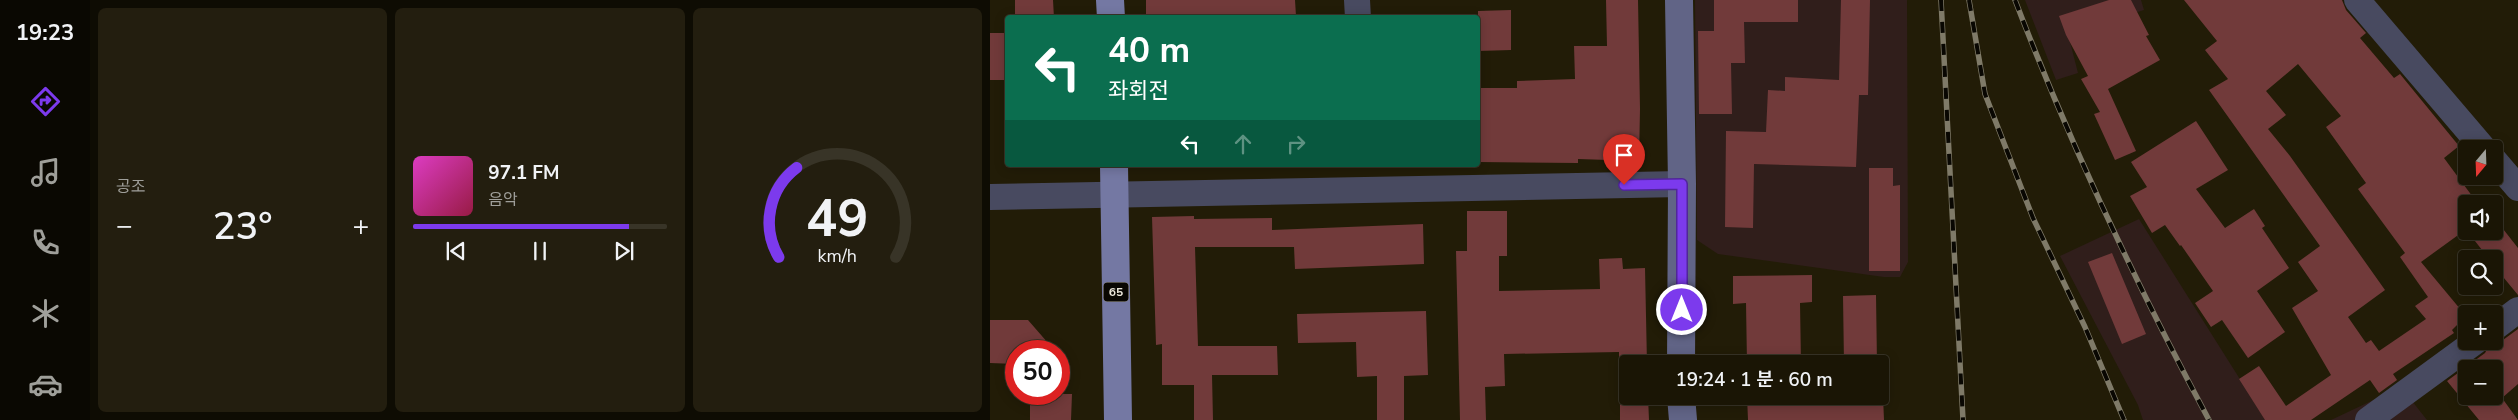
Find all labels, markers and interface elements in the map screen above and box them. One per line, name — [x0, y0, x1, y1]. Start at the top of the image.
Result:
text: 19:23 — [16, 18, 74, 48]
text: 40 m — [1108, 27, 1190, 74]
icon: left — [1025, 35, 1090, 100]
text: 좌회전 — [1108, 76, 1169, 106]
icon: directions — [28, 84, 63, 119]
icon: left — [1176, 130, 1204, 158]
icon: ahead — [1229, 130, 1257, 158]
icon: right — [1282, 130, 1310, 158]
pin — [1603, 134, 1645, 185]
north arrow — [2458, 140, 2502, 185]
map controls — [2458, 140, 2503, 405]
icon: arrive — [1610, 141, 1638, 169]
icon: music — [28, 155, 63, 190]
text: 97.1 FM — [488, 160, 560, 186]
text: 공조 — [116, 176, 145, 198]
text: 49 — [806, 183, 869, 254]
text: 음악 — [488, 189, 518, 211]
button: sound — [2458, 195, 2503, 240]
text: 23° — [213, 201, 273, 252]
text: − — [116, 207, 133, 245]
text: + — [353, 207, 369, 245]
icon: phone — [28, 225, 63, 260]
icon: previous — [442, 237, 470, 265]
icon: pause — [526, 237, 554, 265]
icon: next — [610, 237, 638, 265]
text: km/h — [818, 244, 857, 268]
button: search — [2458, 250, 2503, 295]
road number: 65 — [1104, 282, 1128, 302]
position arrow — [1655, 283, 1707, 335]
icon: climate — [28, 296, 63, 331]
button: + — [2458, 305, 2503, 350]
speed limit sign: 50 — [1005, 340, 1070, 405]
button: − — [2458, 360, 2503, 405]
icon: car — [28, 367, 63, 402]
text: 19:24 · 1 분 · 60 m — [1675, 367, 1833, 393]

